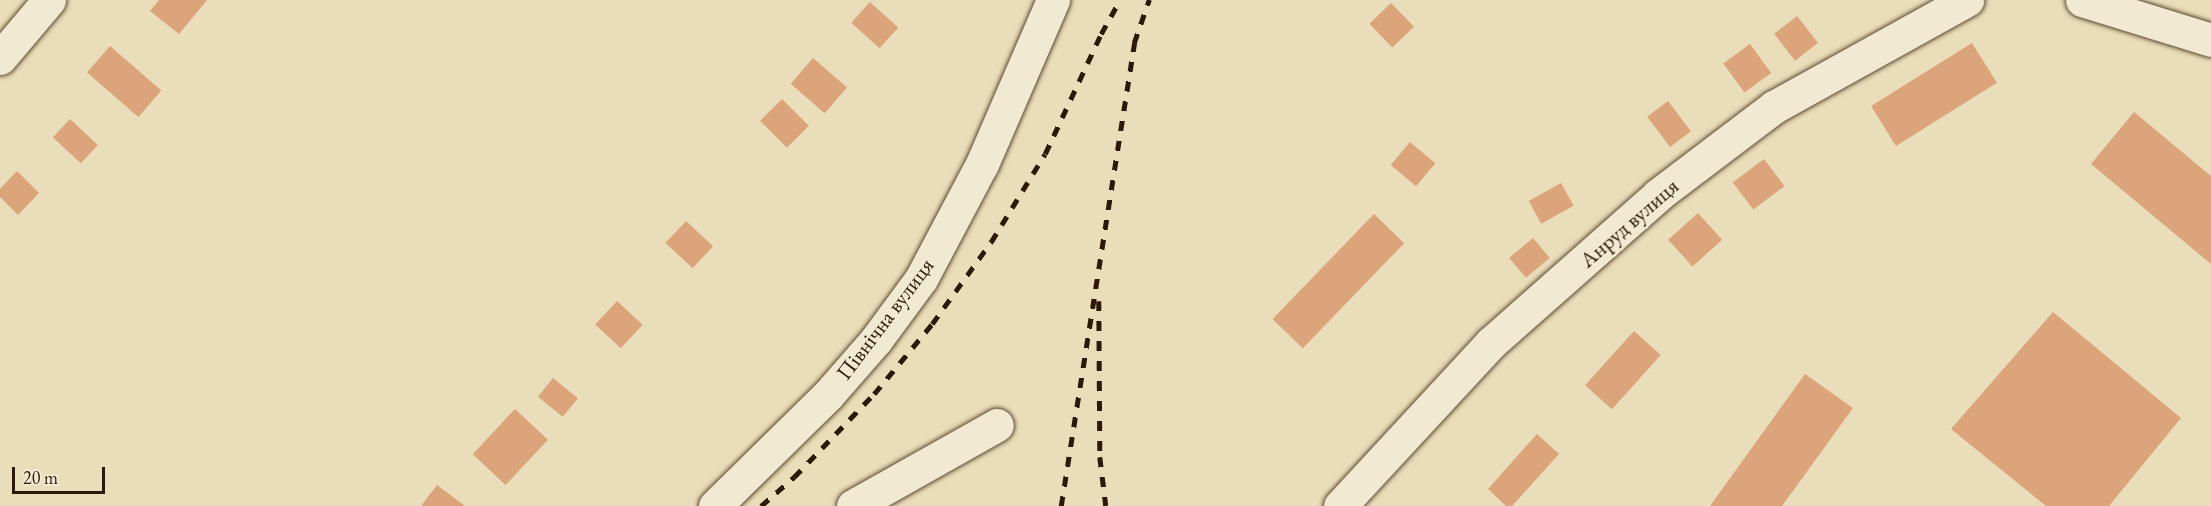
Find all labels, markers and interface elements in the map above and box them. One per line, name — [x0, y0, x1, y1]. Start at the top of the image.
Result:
street label: Анруд вулиця — [1574, 173, 1684, 273]
street label: Північна вулиця — [831, 253, 939, 385]
scale bar — [15, 455, 108, 493]
text: 20 m — [23, 466, 58, 489]

